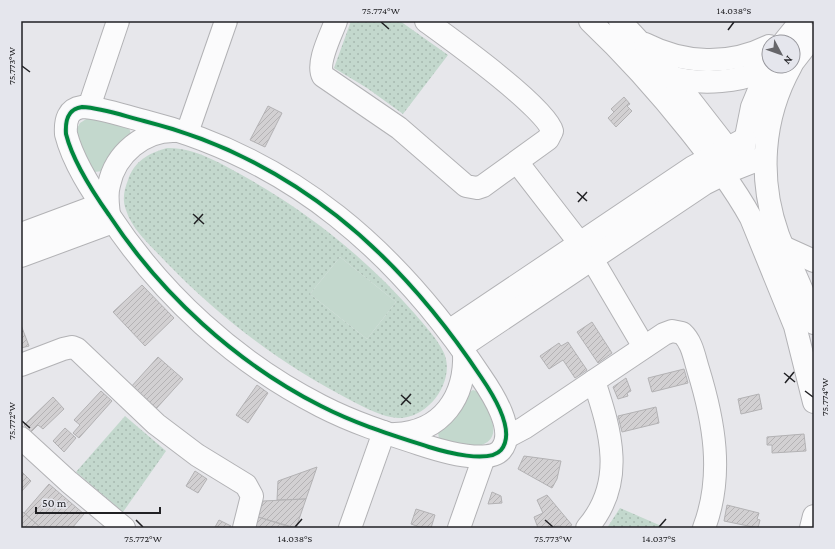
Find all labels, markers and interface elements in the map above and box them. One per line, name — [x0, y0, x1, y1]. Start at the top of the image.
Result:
text: 75.774°W — [362, 5, 401, 16]
text: 14.038°S — [717, 5, 751, 16]
north arrow — [761, 34, 801, 74]
text: 75.773°W — [6, 46, 17, 85]
text: N — [781, 54, 796, 68]
text: 75.774°W — [819, 377, 830, 416]
text: 75.772°W — [6, 401, 17, 440]
scale bar — [36, 489, 160, 515]
text: 50 m — [42, 496, 67, 510]
text: 75.772°W — [124, 533, 163, 544]
text: 14.038°S — [278, 533, 312, 544]
text: 75.773°W — [534, 533, 573, 544]
text: 14.037°S — [642, 533, 676, 544]

